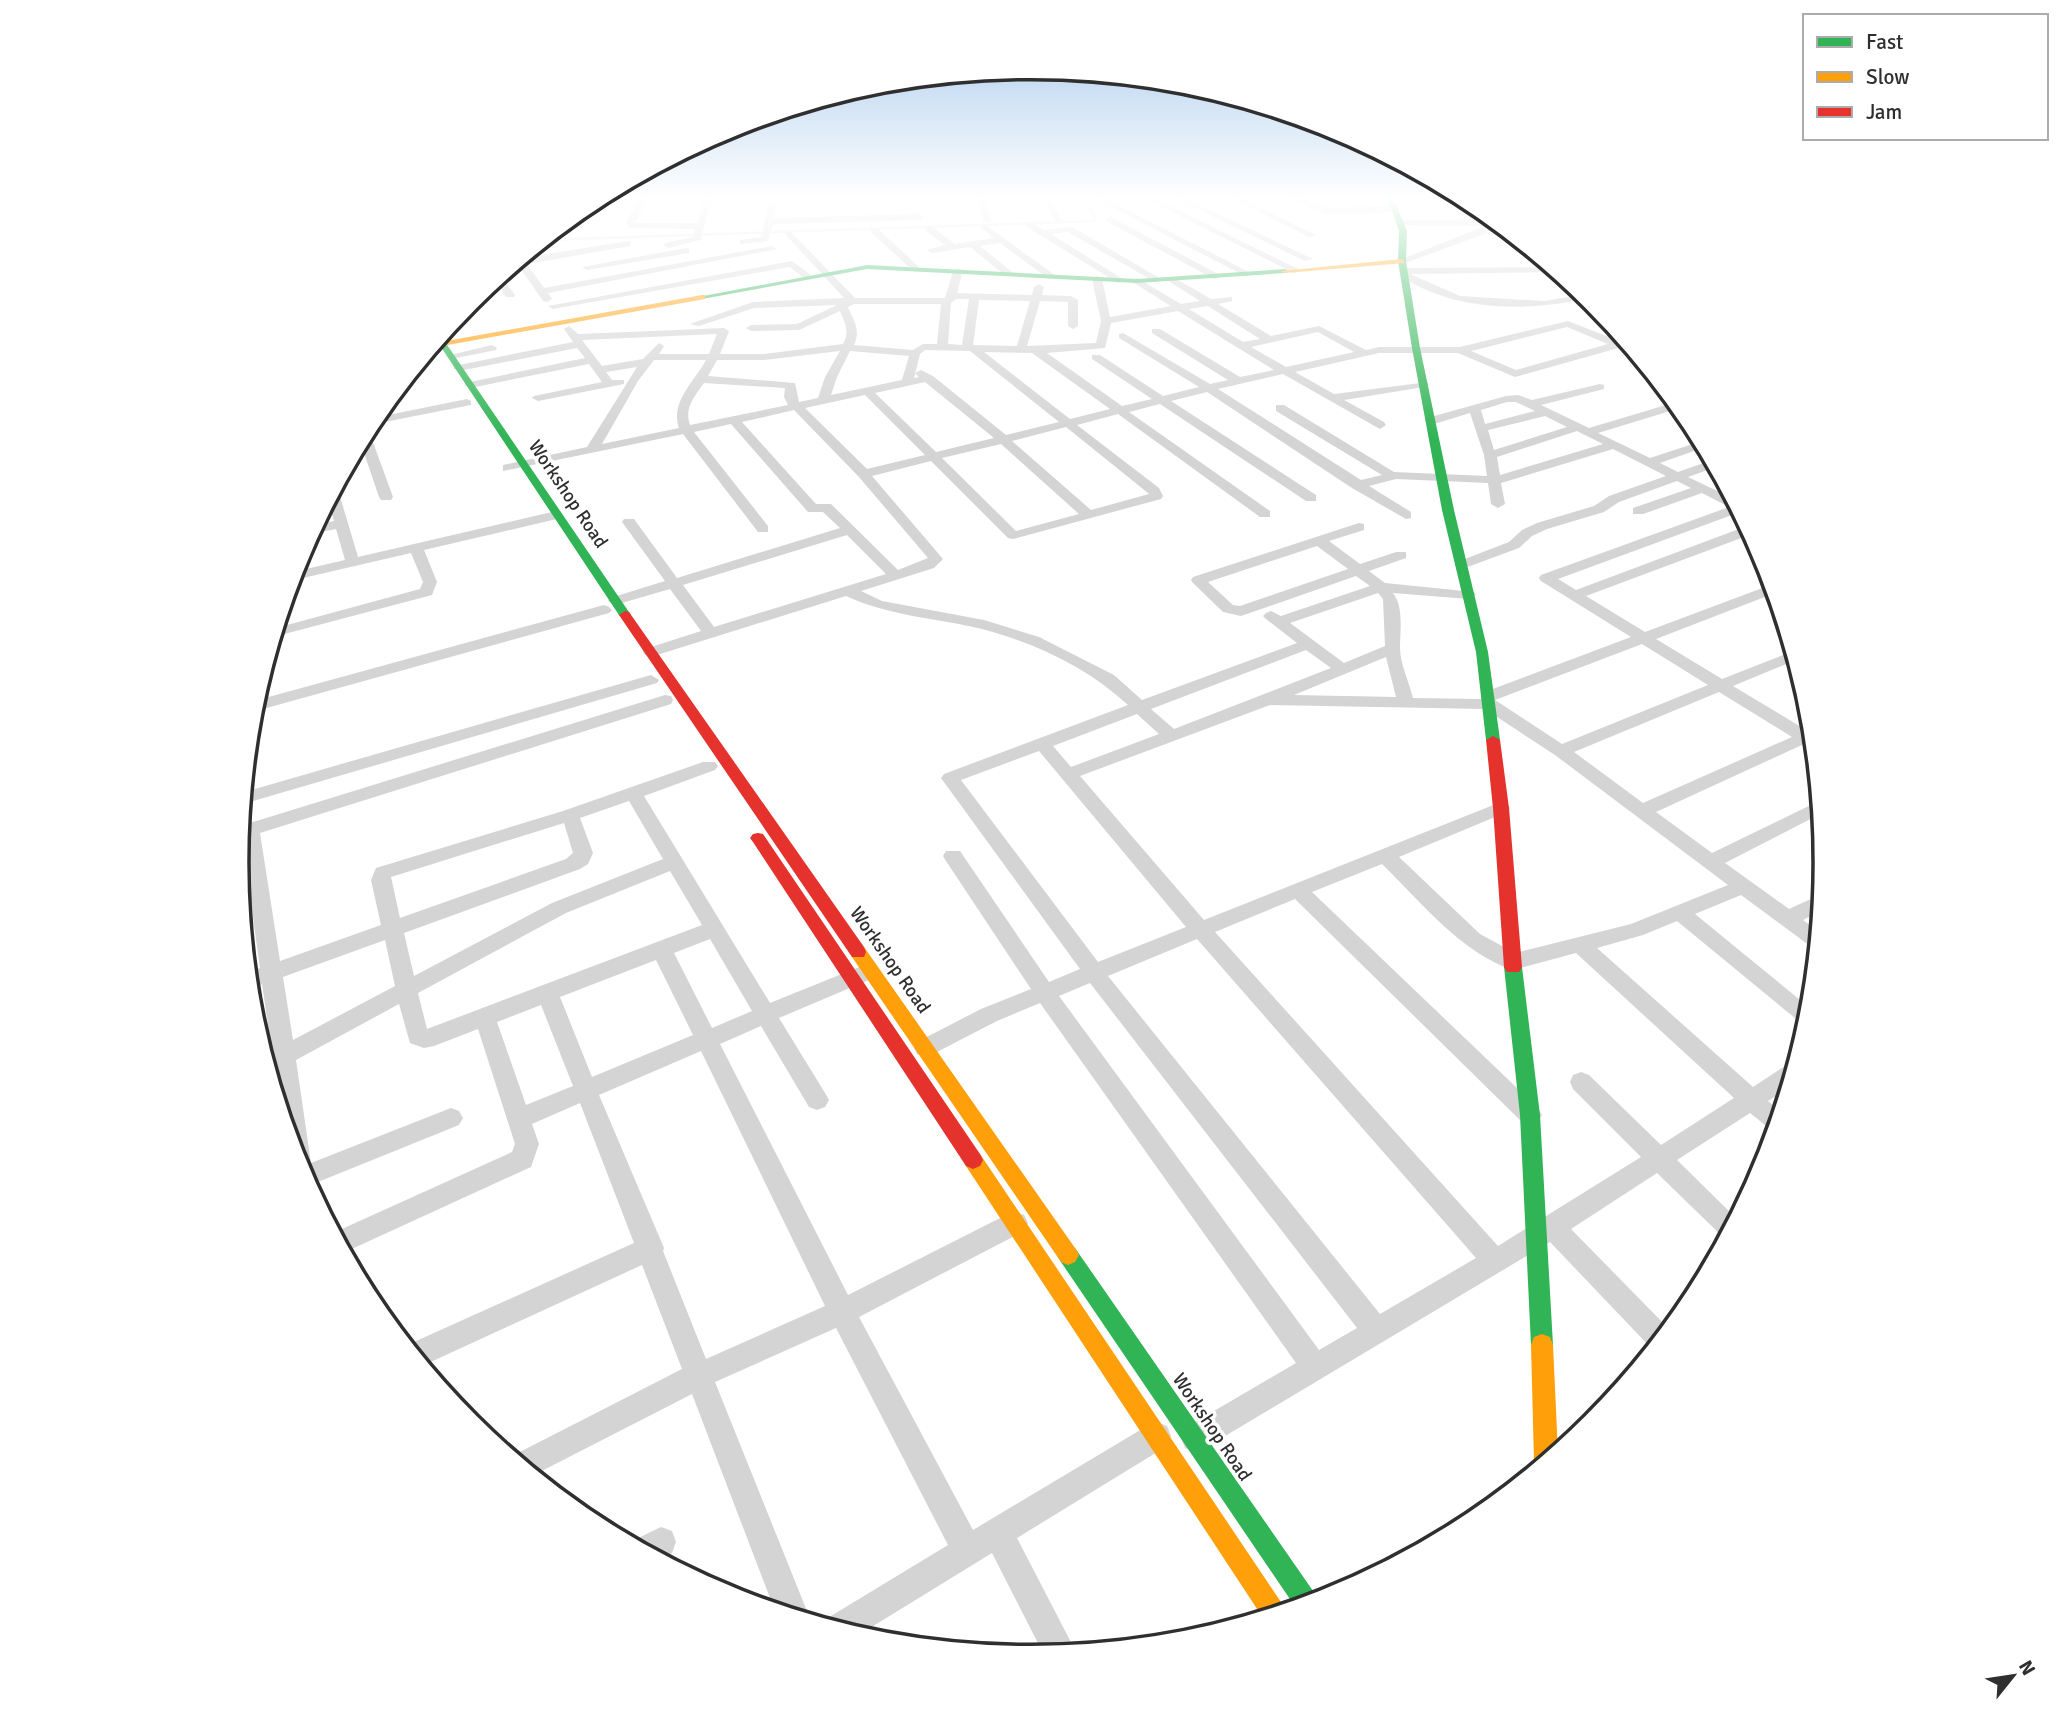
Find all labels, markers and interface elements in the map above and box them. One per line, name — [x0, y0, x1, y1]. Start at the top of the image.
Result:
legend — [1803, 14, 2048, 140]
text: Fast — [1866, 29, 1903, 55]
text: Slow — [1866, 64, 1910, 90]
text: Jam — [1866, 99, 1902, 125]
street label: Workshop Road — [523, 435, 613, 553]
street label: Workshop Road — [844, 902, 936, 1018]
street label: Workshop Road — [1167, 1368, 1257, 1486]
north arrow — [1978, 1641, 2048, 1711]
text: N — [2013, 1656, 2041, 1680]

